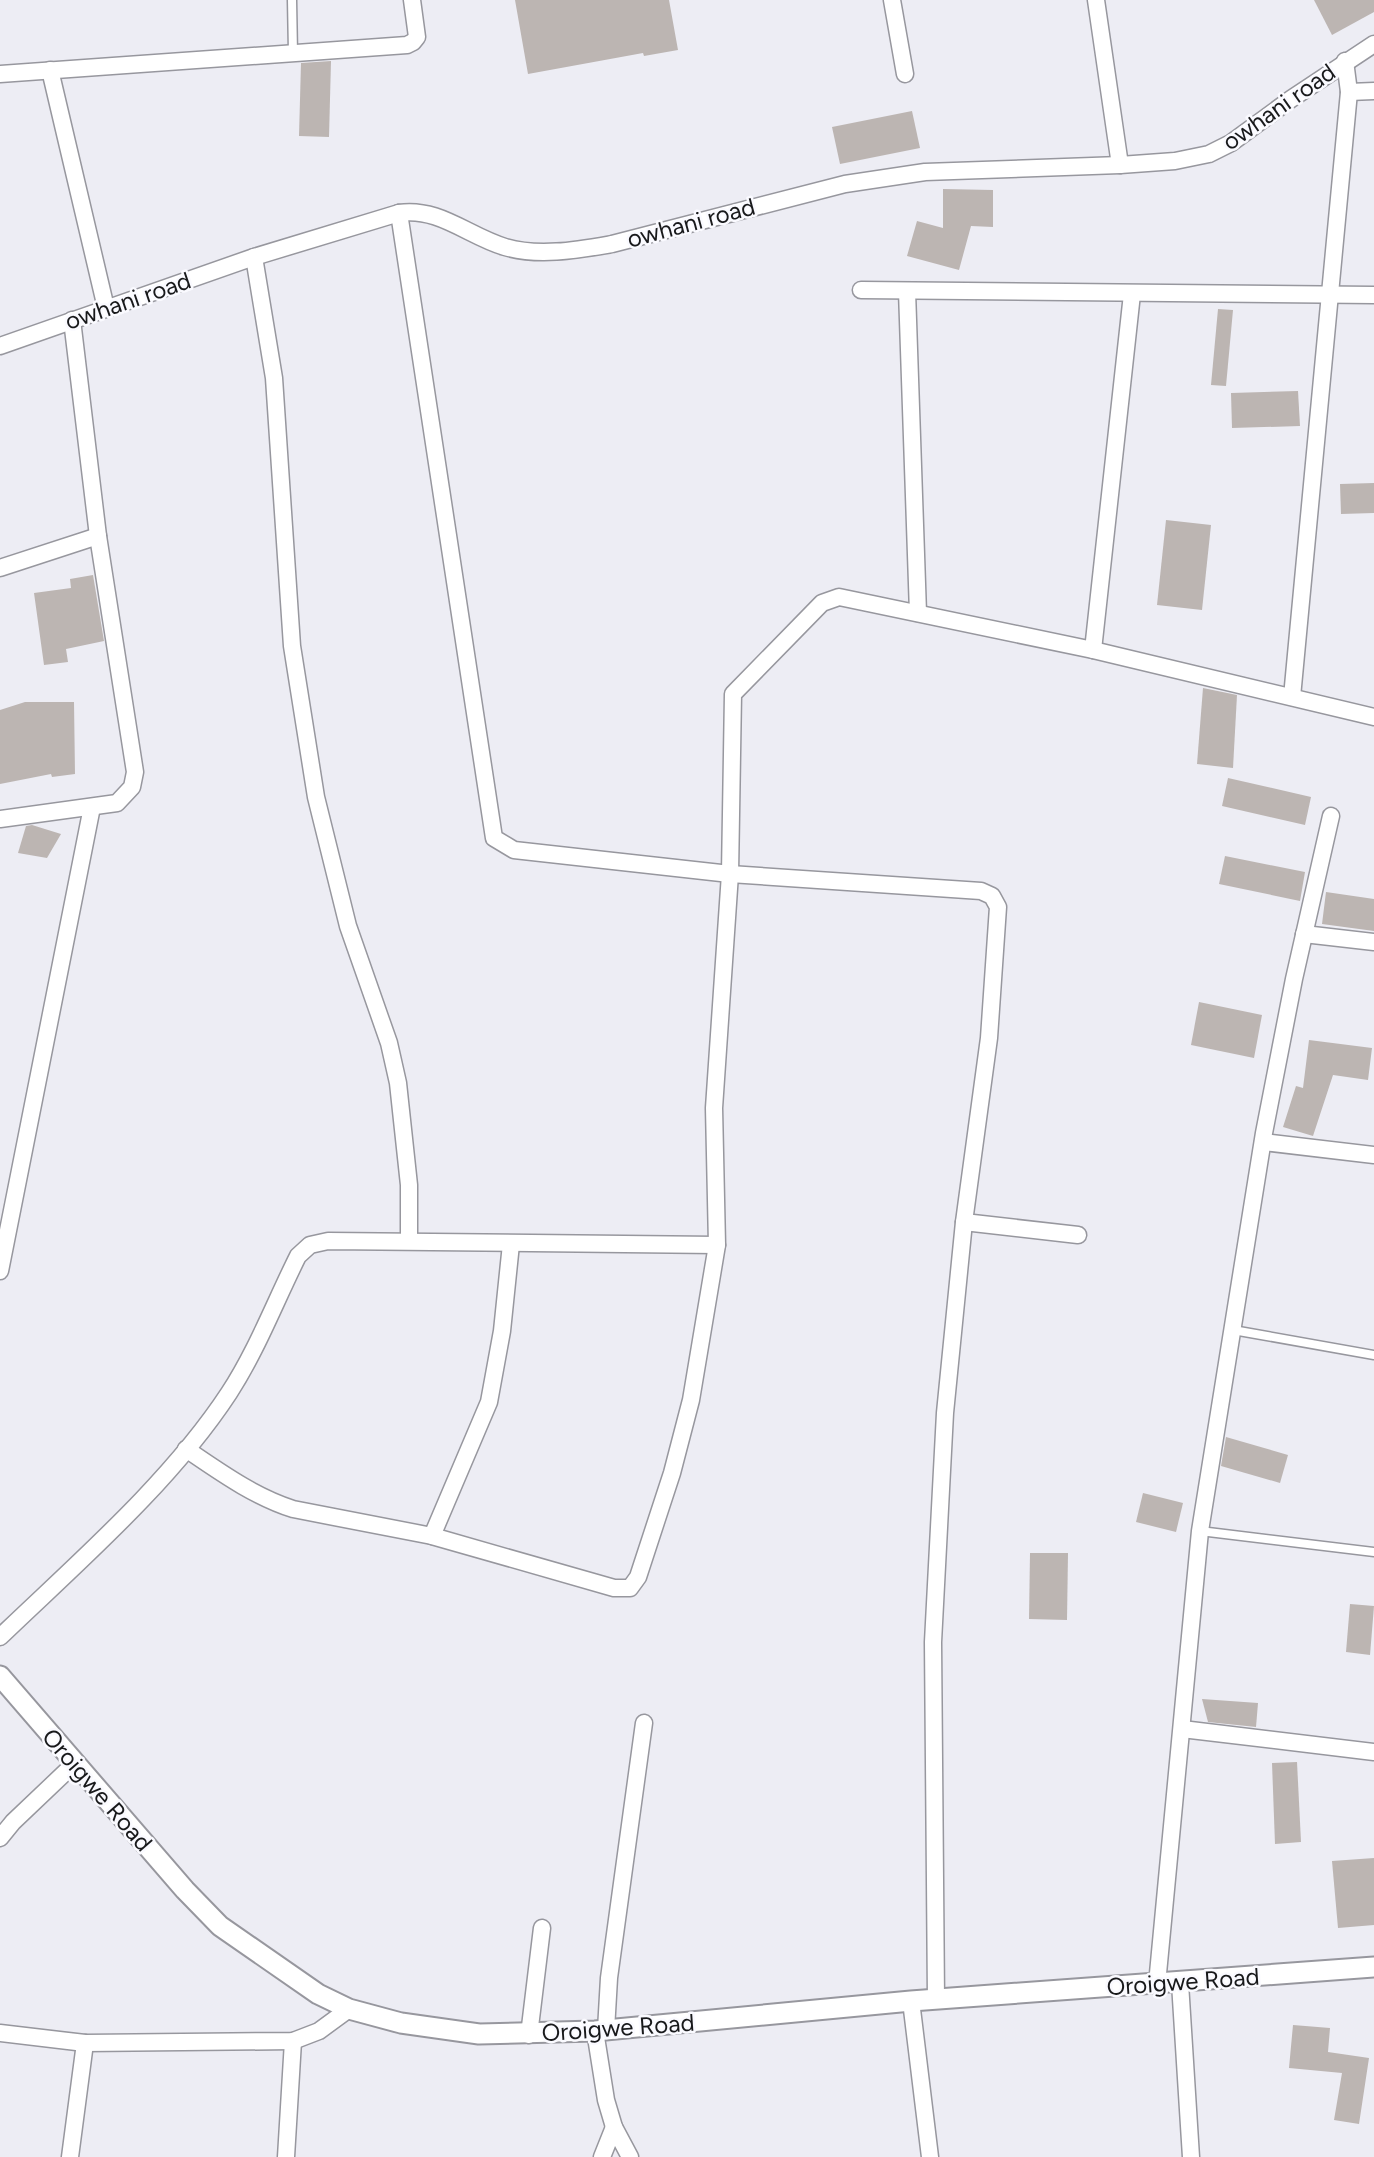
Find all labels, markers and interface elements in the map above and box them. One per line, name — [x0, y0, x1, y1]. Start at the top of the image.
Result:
street label: owhani road — [1217, 57, 1341, 156]
street label: owhani road — [624, 192, 758, 254]
street label: owhani road — [61, 265, 195, 336]
street label: Oroigwe Road — [36, 1722, 159, 1857]
street label: Oroigwe Road — [1106, 1962, 1260, 2001]
street label: Oroigwe Road — [541, 2008, 695, 2047]

